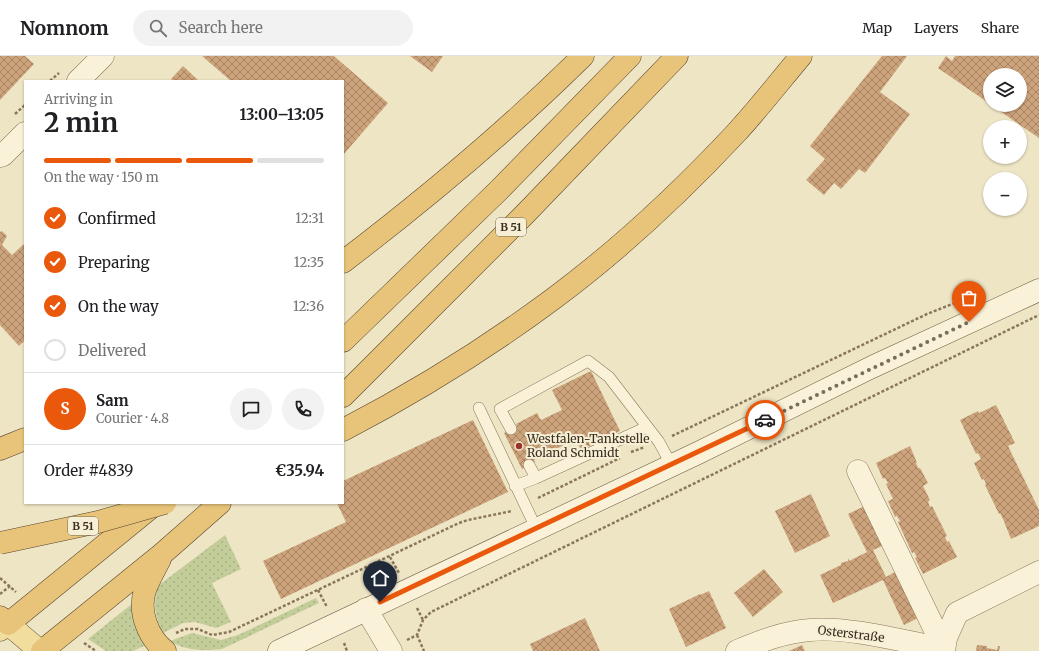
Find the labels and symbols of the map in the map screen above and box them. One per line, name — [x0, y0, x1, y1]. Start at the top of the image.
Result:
road number: B 51 — [496, 218, 526, 236]
pin — [952, 281, 986, 322]
courier — [745, 400, 785, 440]
place label: Westfalen-Tankstelle Roland Schmidt — [526, 431, 650, 460]
marker: Westfalen-Tankstelle Roland Schmidt — [514, 441, 524, 451]
road number: B 51 — [68, 517, 98, 535]
pin — [363, 561, 397, 602]
street label: Osterstraße — [817, 622, 885, 645]

